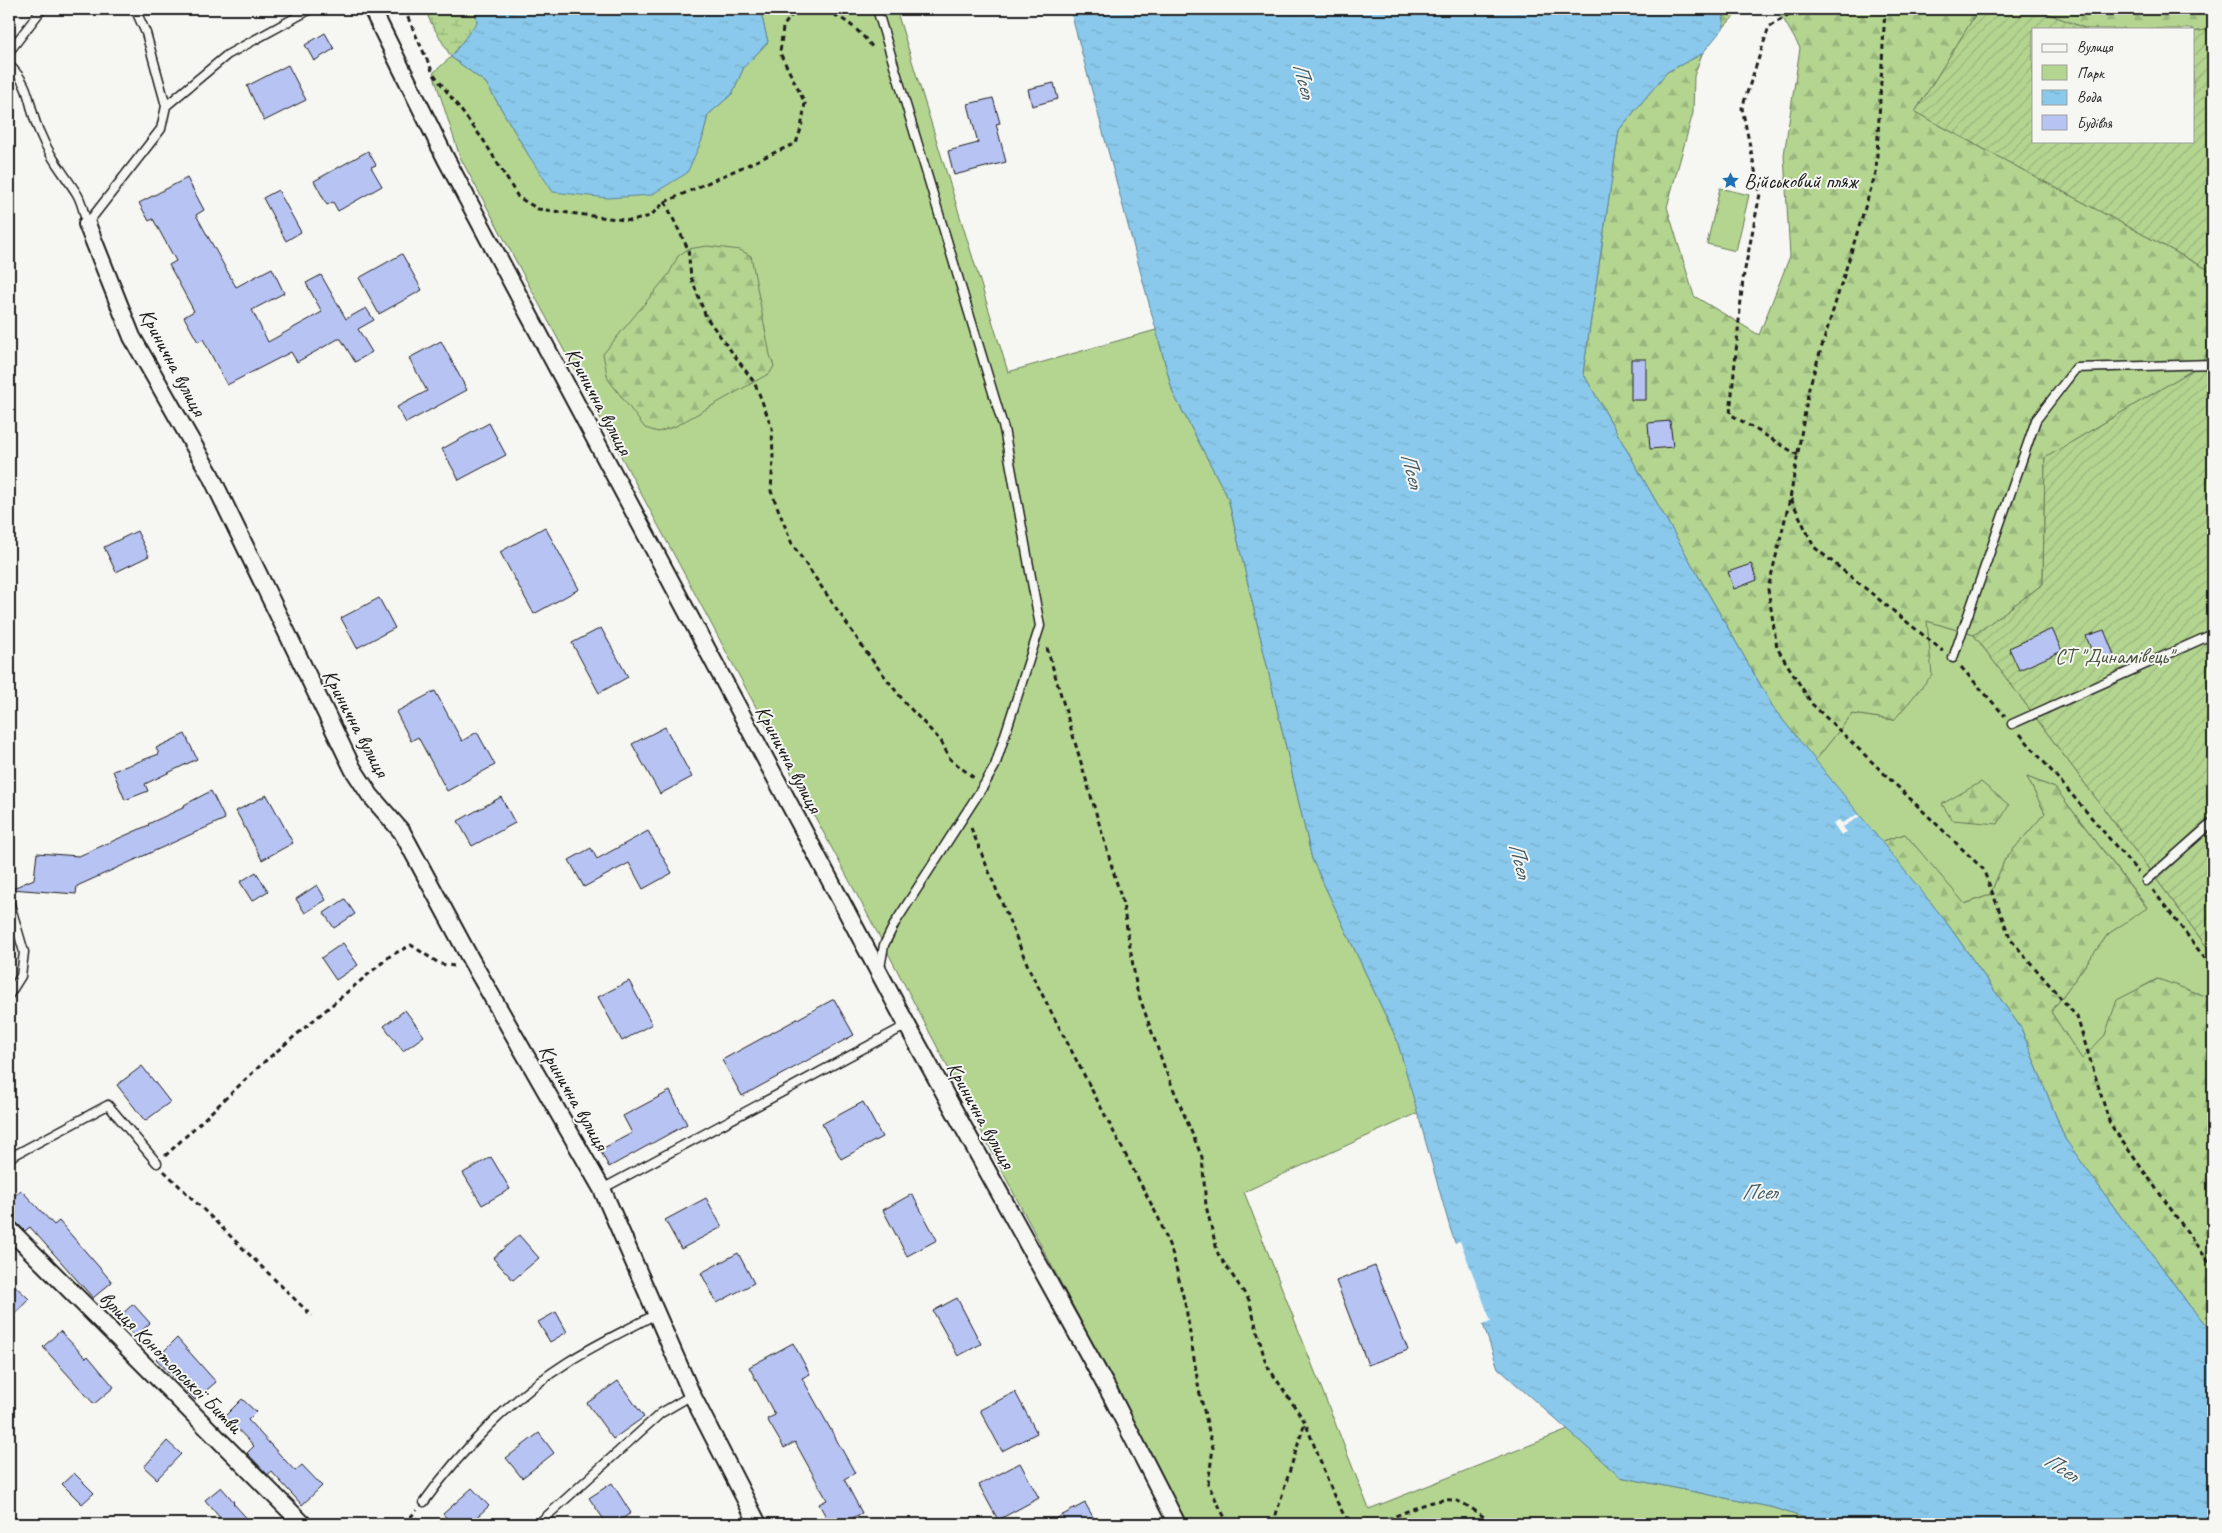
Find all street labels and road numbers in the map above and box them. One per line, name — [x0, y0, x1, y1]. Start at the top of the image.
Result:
street label: Кринична вулиця — [134, 304, 213, 422]
street label: Кринична вулиця — [560, 343, 639, 461]
street label: Кринична вулиця — [317, 665, 396, 783]
street label: Кринична вулиця — [750, 701, 829, 819]
street label: Кринична вулиця — [533, 1039, 616, 1156]
street label: Кринична вулиця — [941, 1057, 1022, 1174]
street label: вулиця Конотопської Битви — [94, 1285, 249, 1440]

